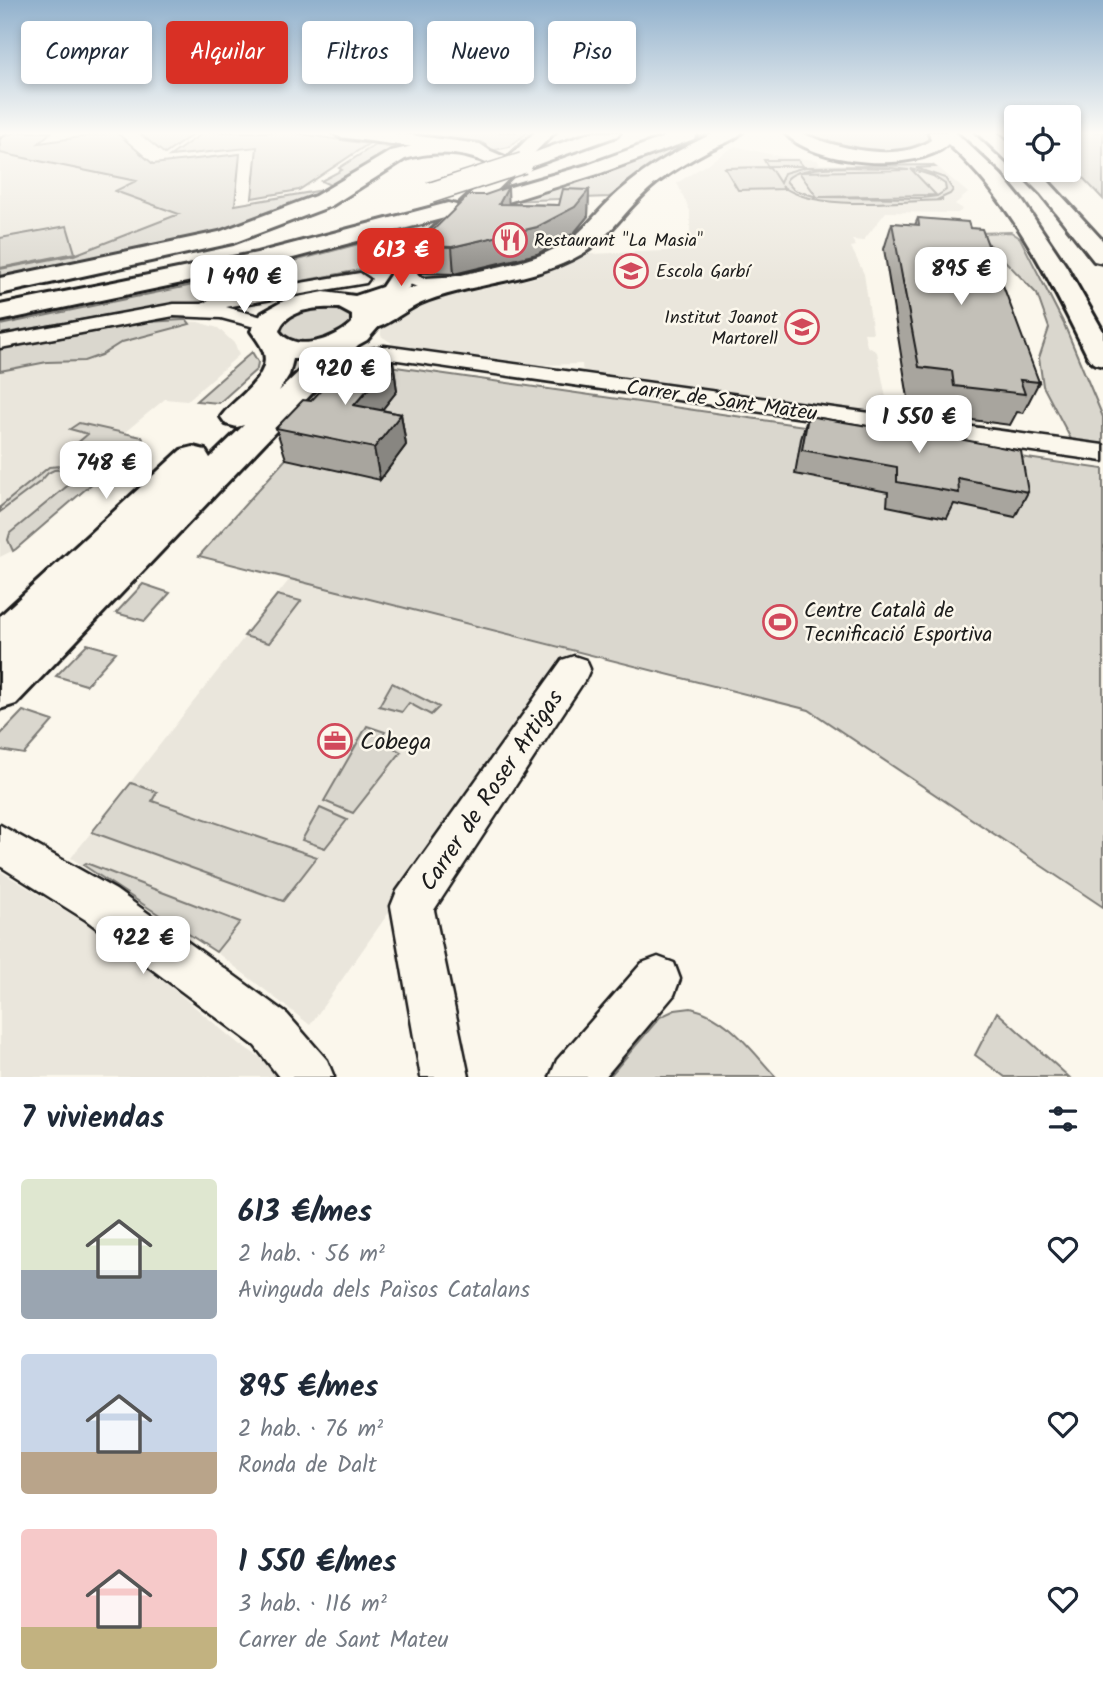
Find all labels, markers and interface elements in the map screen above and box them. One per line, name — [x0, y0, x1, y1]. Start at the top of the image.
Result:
chip: Comprar — [21, 21, 152, 84]
chip: Alquilar — [166, 21, 288, 84]
chip: Filtros — [302, 21, 413, 84]
chip: Nuevo — [427, 21, 534, 84]
chip: Piso — [548, 21, 636, 84]
map controls — [1004, 105, 1081, 182]
button: locate — [1004, 105, 1081, 182]
restaurant icon: Restaurant "La Masia" — [491, 221, 529, 259]
place label: Restaurant "La Masia" — [534, 227, 703, 256]
pin: 613 € — [352, 229, 450, 288]
text: 613 € — [373, 233, 429, 269]
pin: 895 € — [912, 247, 1010, 307]
school or university icon: Escola Garbí — [612, 252, 650, 290]
text: 895 € — [931, 252, 991, 288]
pin: 1 490 € — [179, 256, 309, 315]
place label: Escola Garbí — [656, 258, 752, 287]
text: 1 490 € — [206, 260, 282, 296]
place label: Institut Joanot Martorell — [664, 304, 779, 354]
school or university icon: Institut Joanot Martorell — [783, 308, 821, 346]
pin: 920 € — [296, 348, 394, 407]
text: 920 € — [315, 352, 375, 388]
street label: Carrer de Sant Mateu — [624, 372, 819, 431]
pin: 1 550 € — [854, 396, 984, 455]
text: 1 550 € — [882, 400, 956, 436]
pin: 748 € — [57, 442, 155, 501]
text: 748 € — [76, 446, 136, 482]
place label: Centre Català de Tecnificació Esportiva — [804, 595, 992, 652]
sports icon: Centre Català de Tecnificació Esportiva — [761, 603, 799, 641]
street label: Carrer de Roser Artigas — [410, 682, 574, 900]
office icon: Cobega — [316, 722, 354, 760]
place label: Cobega — [360, 723, 431, 762]
pin: 922 € — [94, 916, 192, 976]
text: 922 € — [112, 921, 174, 957]
text: 7 viviendas — [21, 1095, 164, 1143]
icon: filters — [1044, 1100, 1082, 1138]
text: 613 €/mes — [238, 1189, 372, 1237]
icon: home — [77, 1207, 161, 1291]
icon: heart — [1044, 1230, 1082, 1268]
text: 2 hab. · 56 m² — [238, 1237, 385, 1273]
text: Avinguda dels Països Catalans — [238, 1273, 530, 1309]
text: 895 €/mes — [238, 1364, 378, 1412]
icon: home — [77, 1382, 161, 1466]
icon: heart — [1044, 1405, 1082, 1443]
text: 2 hab. · 76 m² — [238, 1412, 383, 1448]
text: Ronda de Dalt — [238, 1448, 377, 1484]
text: 1 550 €/mes — [238, 1539, 397, 1587]
icon: home — [77, 1557, 161, 1641]
icon: heart — [1044, 1580, 1082, 1618]
text: 3 hab. · 116 m² — [238, 1587, 387, 1623]
text: Carrer de Sant Mateu — [238, 1623, 449, 1659]

